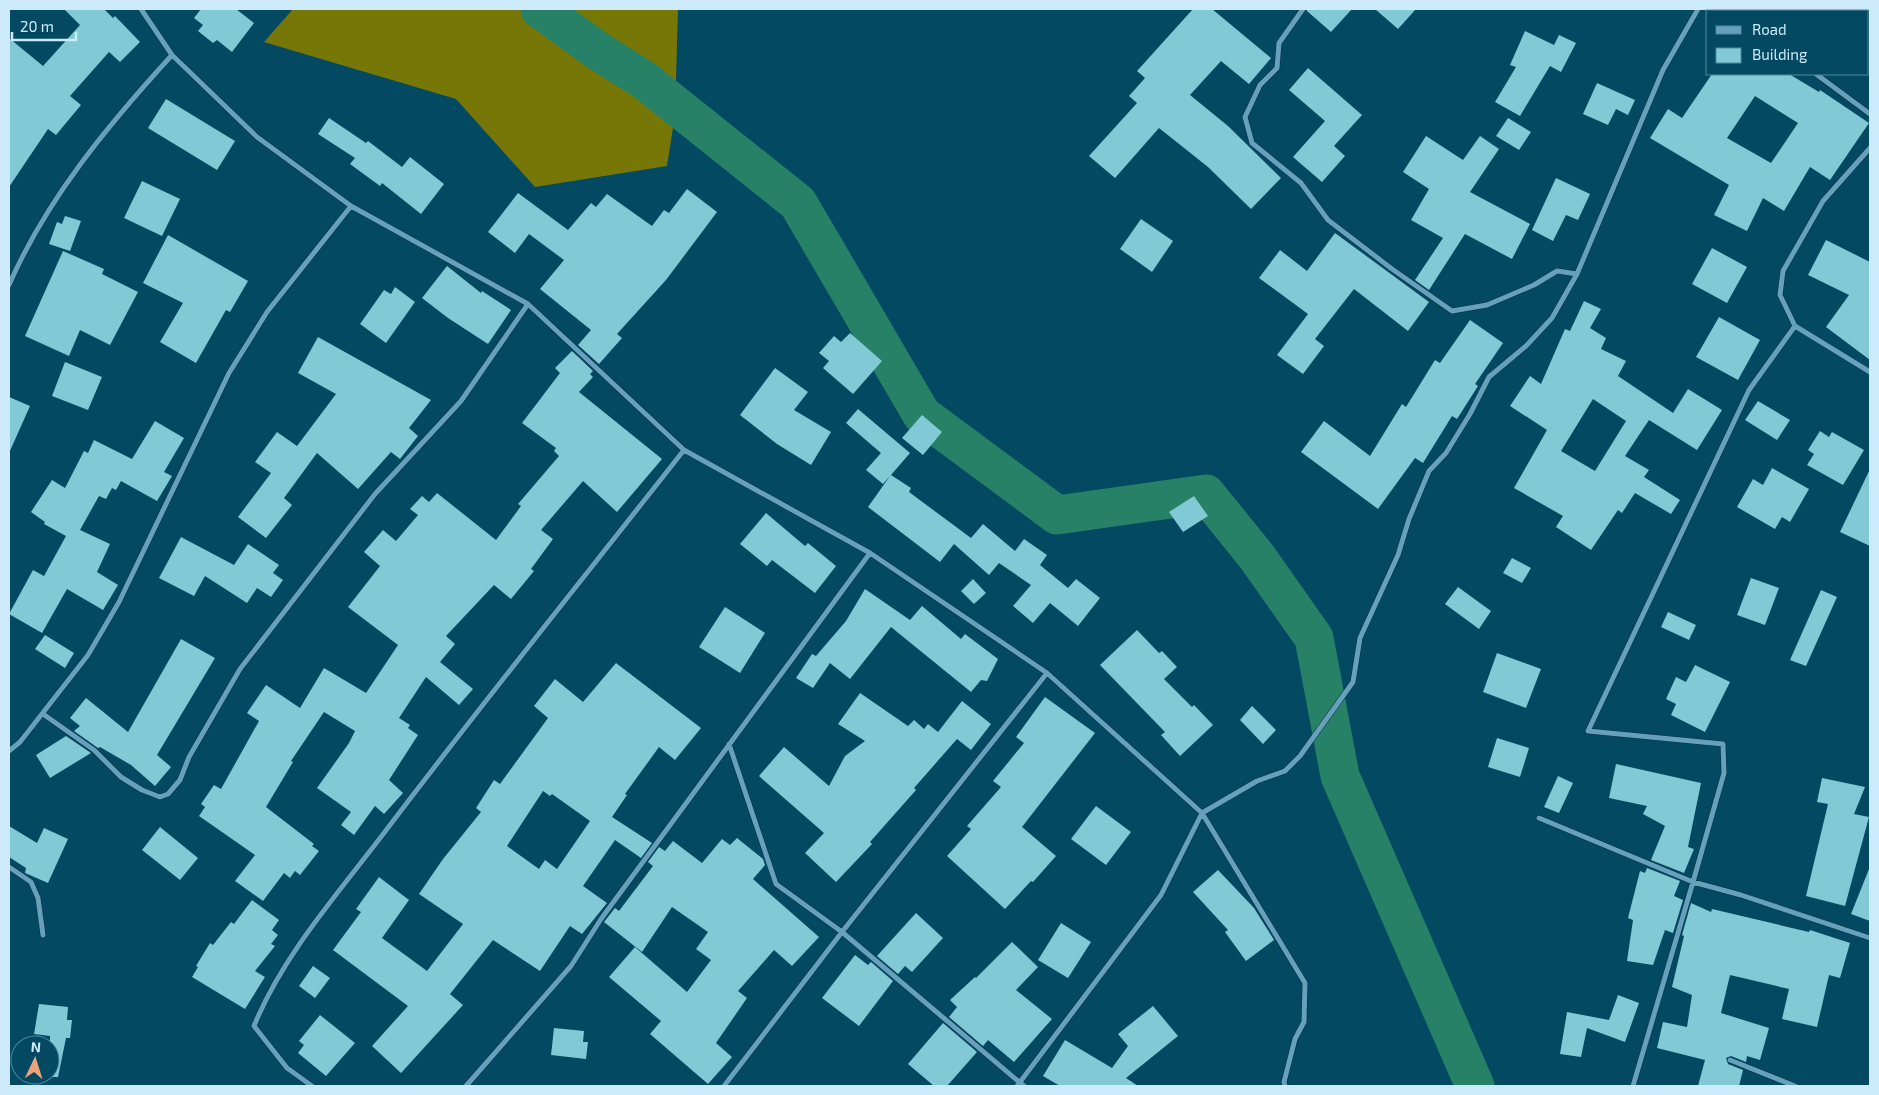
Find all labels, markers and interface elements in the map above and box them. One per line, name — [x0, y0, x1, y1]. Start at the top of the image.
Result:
scale bar — [12, 10, 76, 42]
legend — [1706, 10, 1869, 75]
text: 20 m — [20, 17, 54, 35]
text: Road — [1752, 20, 1787, 38]
text: Building — [1752, 45, 1808, 63]
north arrow — [10, 1035, 60, 1085]
text: N — [30, 1038, 42, 1055]

